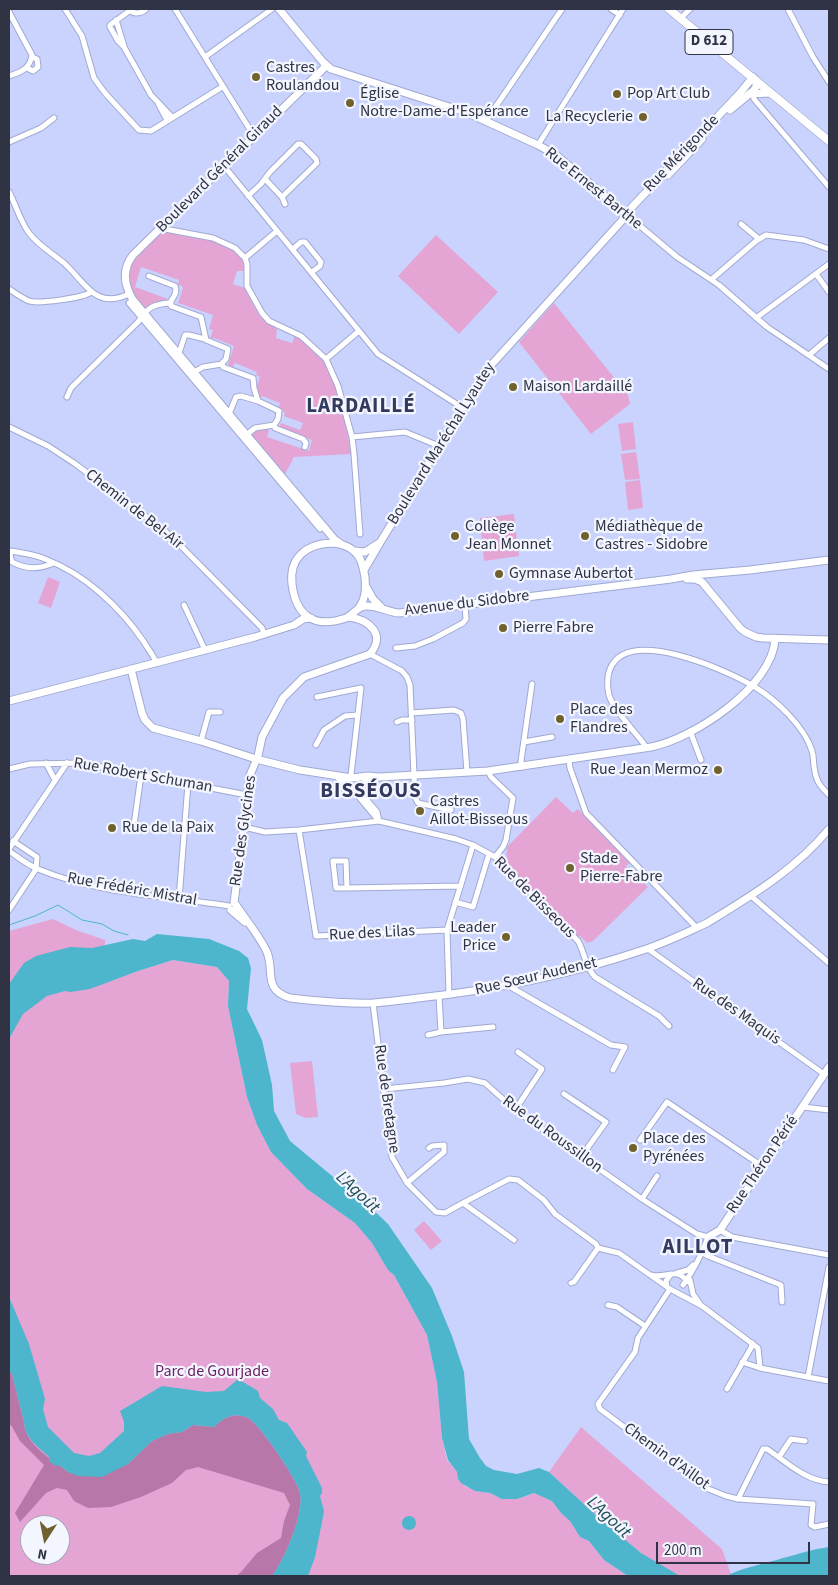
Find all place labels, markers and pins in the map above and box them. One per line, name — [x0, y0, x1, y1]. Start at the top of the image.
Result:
place label: Castres Roulandou — [266, 58, 339, 96]
marker: Castres Roulandou — [250, 71, 262, 83]
place label: Église Notre-Dame-d'Espérance — [360, 84, 529, 122]
place label: Pop Art Club — [627, 84, 710, 104]
marker: Pop Art Club — [611, 88, 623, 100]
marker: Église Notre-Dame-d'Espérance — [344, 97, 356, 109]
place label: La Recyclerie — [546, 107, 633, 127]
marker: La Recyclerie — [637, 111, 649, 123]
place label: Maison Lardaillé — [523, 377, 632, 397]
marker: Maison Lardaillé — [507, 381, 519, 393]
place label: Collège Jean Monnet — [465, 517, 551, 555]
place label: Médiathèque de Castres - Sidobre — [595, 517, 708, 555]
marker: Collège Jean Monnet — [449, 530, 461, 542]
marker: Médiathèque de Castres - Sidobre — [579, 530, 591, 542]
place label: Gymnase Aubertot — [509, 564, 633, 584]
marker: Gymnase Aubertot — [493, 568, 505, 580]
place label: Pierre Fabre — [513, 618, 594, 638]
marker: Pierre Fabre — [497, 622, 509, 634]
place label: Place des Flandres — [570, 700, 633, 738]
marker: Place des Flandres — [554, 713, 566, 725]
place label: Rue Jean Mermoz — [590, 760, 708, 780]
marker: Rue Jean Mermoz — [712, 764, 724, 776]
place label: Castres Aillot-Bisseous — [430, 792, 528, 830]
marker: Castres Aillot-Bisseous — [414, 805, 426, 817]
place label: Rue de la Paix — [122, 818, 214, 838]
marker: Rue de la Paix — [106, 822, 118, 834]
place label: Stade Pierre-Fabre — [580, 849, 663, 887]
marker: Stade Pierre-Fabre — [564, 862, 576, 874]
place label: Leader Price — [450, 918, 496, 956]
marker: Leader Price — [500, 931, 512, 943]
place label: Place des Pyrénées — [643, 1129, 706, 1167]
marker: Place des Pyrénées — [627, 1142, 639, 1154]

